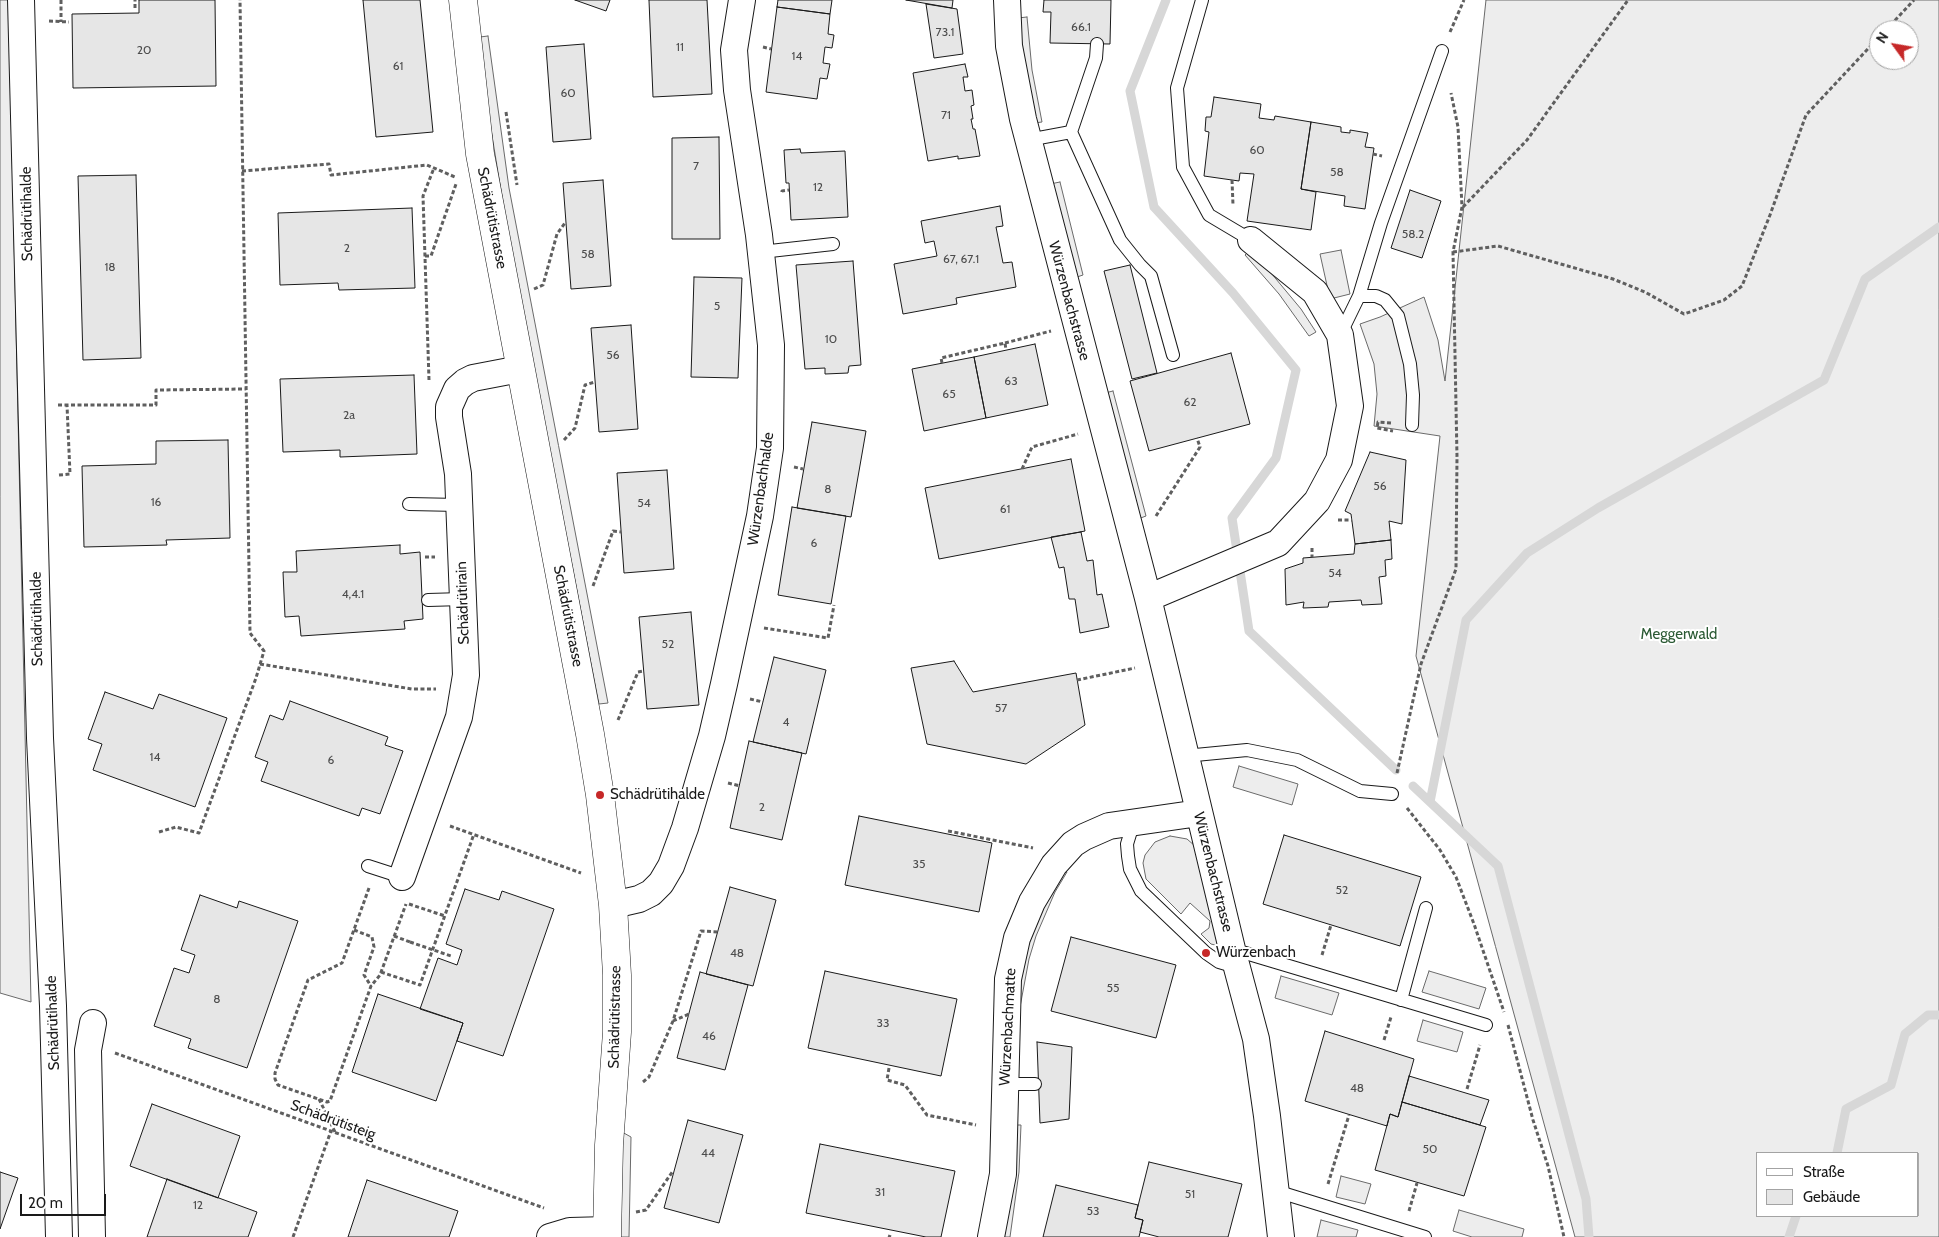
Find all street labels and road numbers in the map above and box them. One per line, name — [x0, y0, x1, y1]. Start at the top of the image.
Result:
street label: Schädrütihalde — [17, 166, 37, 262]
street label: Schädrütistrasse — [473, 166, 511, 270]
street label: Würzenbachstrasse — [1044, 239, 1094, 363]
street label: Würzenbachhalde — [744, 431, 778, 547]
street label: Schädrütirain — [453, 561, 473, 645]
street label: Schädrütistrasse — [549, 564, 587, 668]
street label: Schädrütihalde — [27, 571, 47, 667]
street label: Würzenbachstrasse — [1189, 810, 1237, 934]
street label: Schädrütistrasse — [605, 965, 625, 1069]
street label: Würzenbachmatte — [996, 968, 1020, 1086]
street label: Schädrütihalde — [42, 975, 64, 1071]
street label: Schädrütisteig — [288, 1096, 378, 1144]

